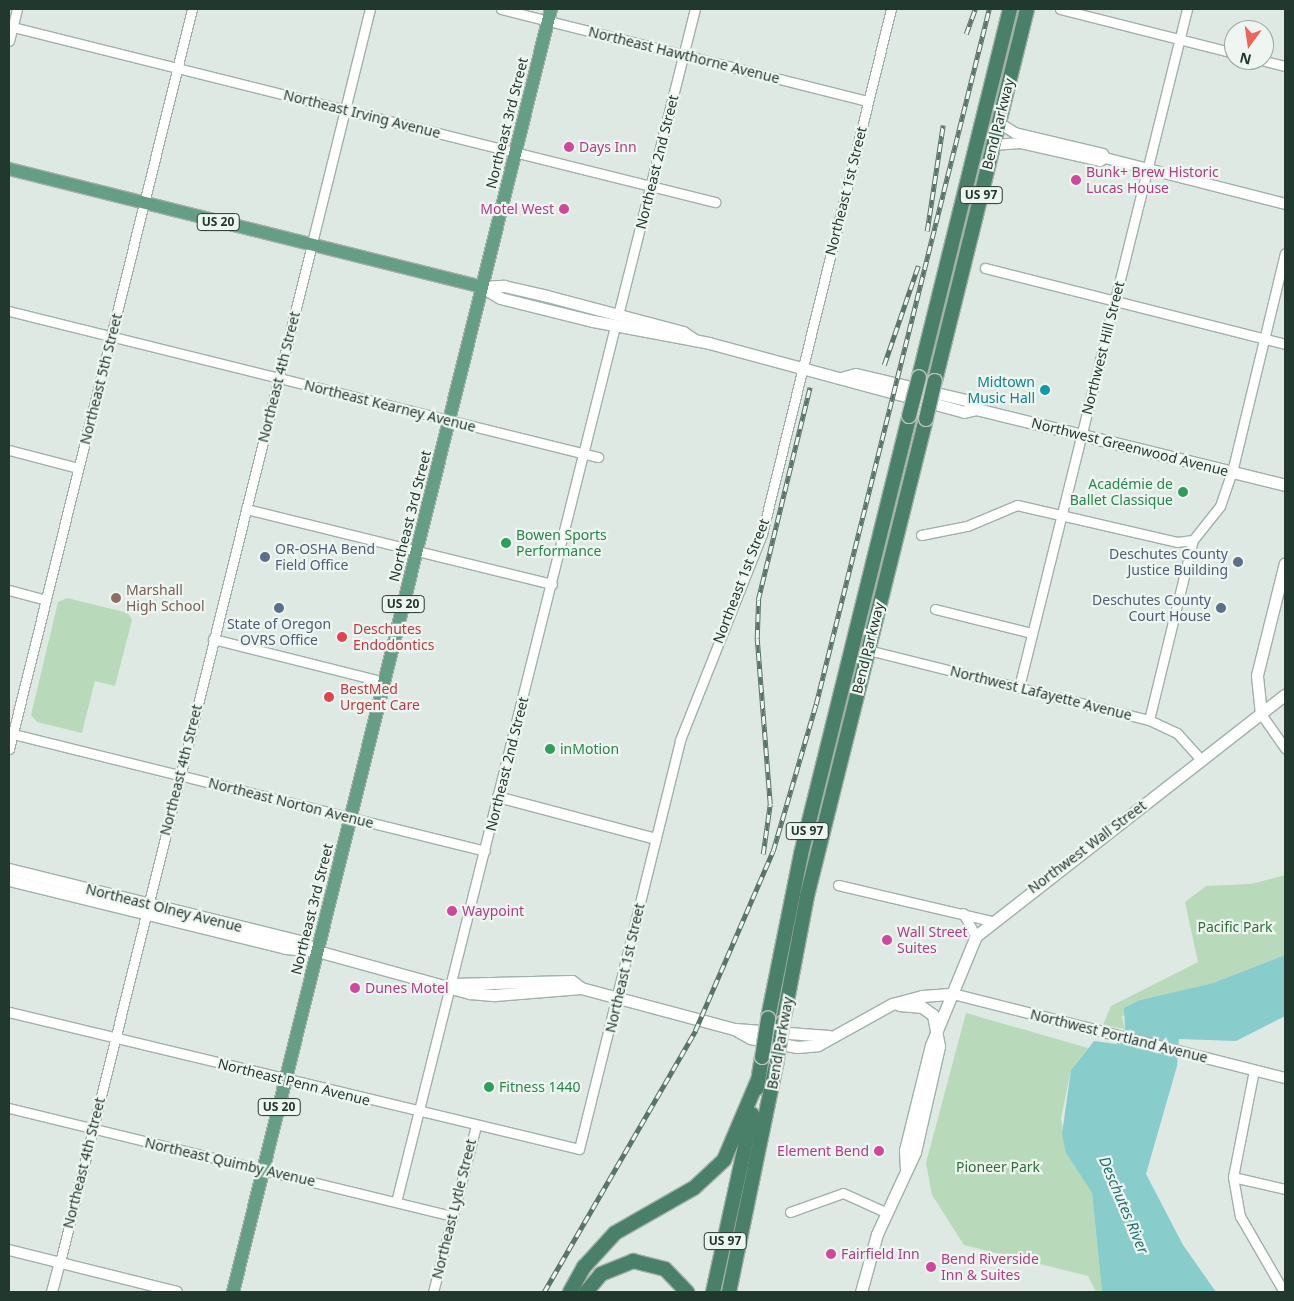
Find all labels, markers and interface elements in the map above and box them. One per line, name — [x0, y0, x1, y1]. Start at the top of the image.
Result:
north arrow — [1224, 20, 1274, 70]
street label: Northeast Hawthorne Avenue — [587, 23, 781, 87]
text: N — [1238, 48, 1253, 70]
street label: Northeast 3rd Street — [483, 56, 531, 190]
street label: Bend Parkway — [979, 77, 1017, 171]
street label: Northeast Irving Avenue — [282, 86, 442, 142]
street label: Northeast 2nd Street — [632, 93, 682, 231]
street label: Northeast 1st Street — [822, 125, 870, 257]
place label: Days Inn — [579, 139, 637, 155]
marker: Days Inn — [563, 141, 575, 153]
place label: Bunk+ Brew Historic Lucas House — [1086, 164, 1219, 196]
marker: Bunk+ Brew Historic Lucas House — [1070, 174, 1082, 186]
road number: US 97 — [958, 186, 1004, 204]
place label: Motel West — [480, 201, 554, 217]
marker: Motel West — [558, 203, 570, 215]
road number: US 20 — [196, 212, 240, 232]
street label: Northwest Hill Street — [1078, 280, 1128, 416]
street label: Northeast 4th Street — [255, 310, 303, 444]
street label: Northeast 5th Street — [77, 312, 125, 446]
place label: Midtown Music Hall — [968, 374, 1035, 407]
street label: Northeast Kearney Avenue — [303, 377, 477, 435]
marker: Midtown Music Hall — [1039, 384, 1051, 396]
street label: Northwest Greenwood Avenue — [1030, 414, 1230, 480]
street label: Northeast 3rd Street — [386, 449, 434, 583]
place label: Académie de Ballet Classique — [1070, 476, 1173, 508]
marker: Académie de Ballet Classique — [1177, 486, 1189, 498]
street label: Northeast 1st Street — [709, 516, 773, 646]
place label: Bowen Sports Performance — [516, 527, 607, 560]
marker: Bowen Sports Performance — [500, 537, 512, 549]
place label: OR-OSHA Bend Field Office — [275, 541, 375, 574]
place label: Deschutes County Justice Building — [1109, 546, 1228, 578]
marker: OR-OSHA Bend Field Office — [259, 551, 271, 563]
marker: Deschutes County Justice Building — [1232, 556, 1244, 568]
place label: Marshall High School — [126, 582, 204, 614]
marker: Marshall High School — [110, 592, 122, 604]
place label: Deschutes County Court House — [1092, 592, 1211, 624]
road number: US 20 — [380, 594, 426, 614]
street label: Bend Parkway — [849, 601, 887, 695]
marker: State of Oregon OVRS Office — [273, 602, 285, 614]
marker: Deschutes County Court House — [1215, 602, 1227, 614]
place label: State of Oregon OVRS Office — [227, 616, 331, 648]
place label: Deschutes Endodontics — [353, 621, 434, 654]
marker: Deschutes Endodontics — [335, 630, 349, 644]
street label: Northwest Lafayette Avenue — [948, 662, 1134, 724]
place label: BestMed Urgent Care — [340, 681, 420, 714]
marker: BestMed Urgent Care — [322, 690, 336, 704]
street label: Northeast 2nd Street — [482, 695, 532, 833]
street label: Northeast 4th Street — [157, 703, 205, 837]
place label: inMotion — [560, 741, 619, 757]
marker: inMotion — [544, 743, 556, 755]
street label: Northeast Norton Avenue — [207, 774, 375, 832]
street label: Northwest Wall Street — [1025, 797, 1149, 897]
road number: US 97 — [784, 821, 830, 840]
street label: Northeast 3rd Street — [288, 842, 336, 976]
street label: Northeast Olney Avenue — [84, 880, 244, 936]
street label: Northeast 1st Street — [602, 902, 648, 1034]
place label: Waypoint — [462, 903, 524, 919]
marker: Waypoint — [446, 905, 458, 917]
park label: Pacific Park — [1197, 919, 1273, 935]
place label: Wall Street Suites — [897, 924, 968, 956]
marker: Wall Street Suites — [881, 934, 893, 946]
place label: Dunes Motel — [365, 980, 448, 996]
marker: Dunes Motel — [349, 982, 361, 994]
street label: Bend Parkway — [764, 996, 796, 1090]
street label: Northwest Portland Avenue — [1029, 1006, 1209, 1066]
street label: Northeast Penn Avenue — [216, 1055, 372, 1109]
place label: Fitness 1440 — [499, 1079, 581, 1095]
marker: Fitness 1440 — [483, 1081, 495, 1093]
street label: Northeast 4th Street — [60, 1096, 108, 1230]
road number: US 20 — [256, 1098, 302, 1116]
street label: Northeast Quimby Avenue — [143, 1134, 317, 1190]
street label: Northeast Lytle Street — [428, 1137, 480, 1281]
place label: Element Bend — [777, 1143, 869, 1159]
marker: Element Bend — [873, 1145, 885, 1157]
water label: Deschutes River — [1095, 1154, 1153, 1256]
park label: Pioneer Park — [956, 1159, 1040, 1175]
road number: US 97 — [702, 1232, 748, 1250]
place label: Fairfield Inn — [841, 1246, 920, 1262]
marker: Fairfield Inn — [825, 1248, 837, 1260]
place label: Bend Riverside Inn & Suites — [941, 1251, 1039, 1284]
marker: Bend Riverside Inn & Suites — [925, 1261, 937, 1273]

